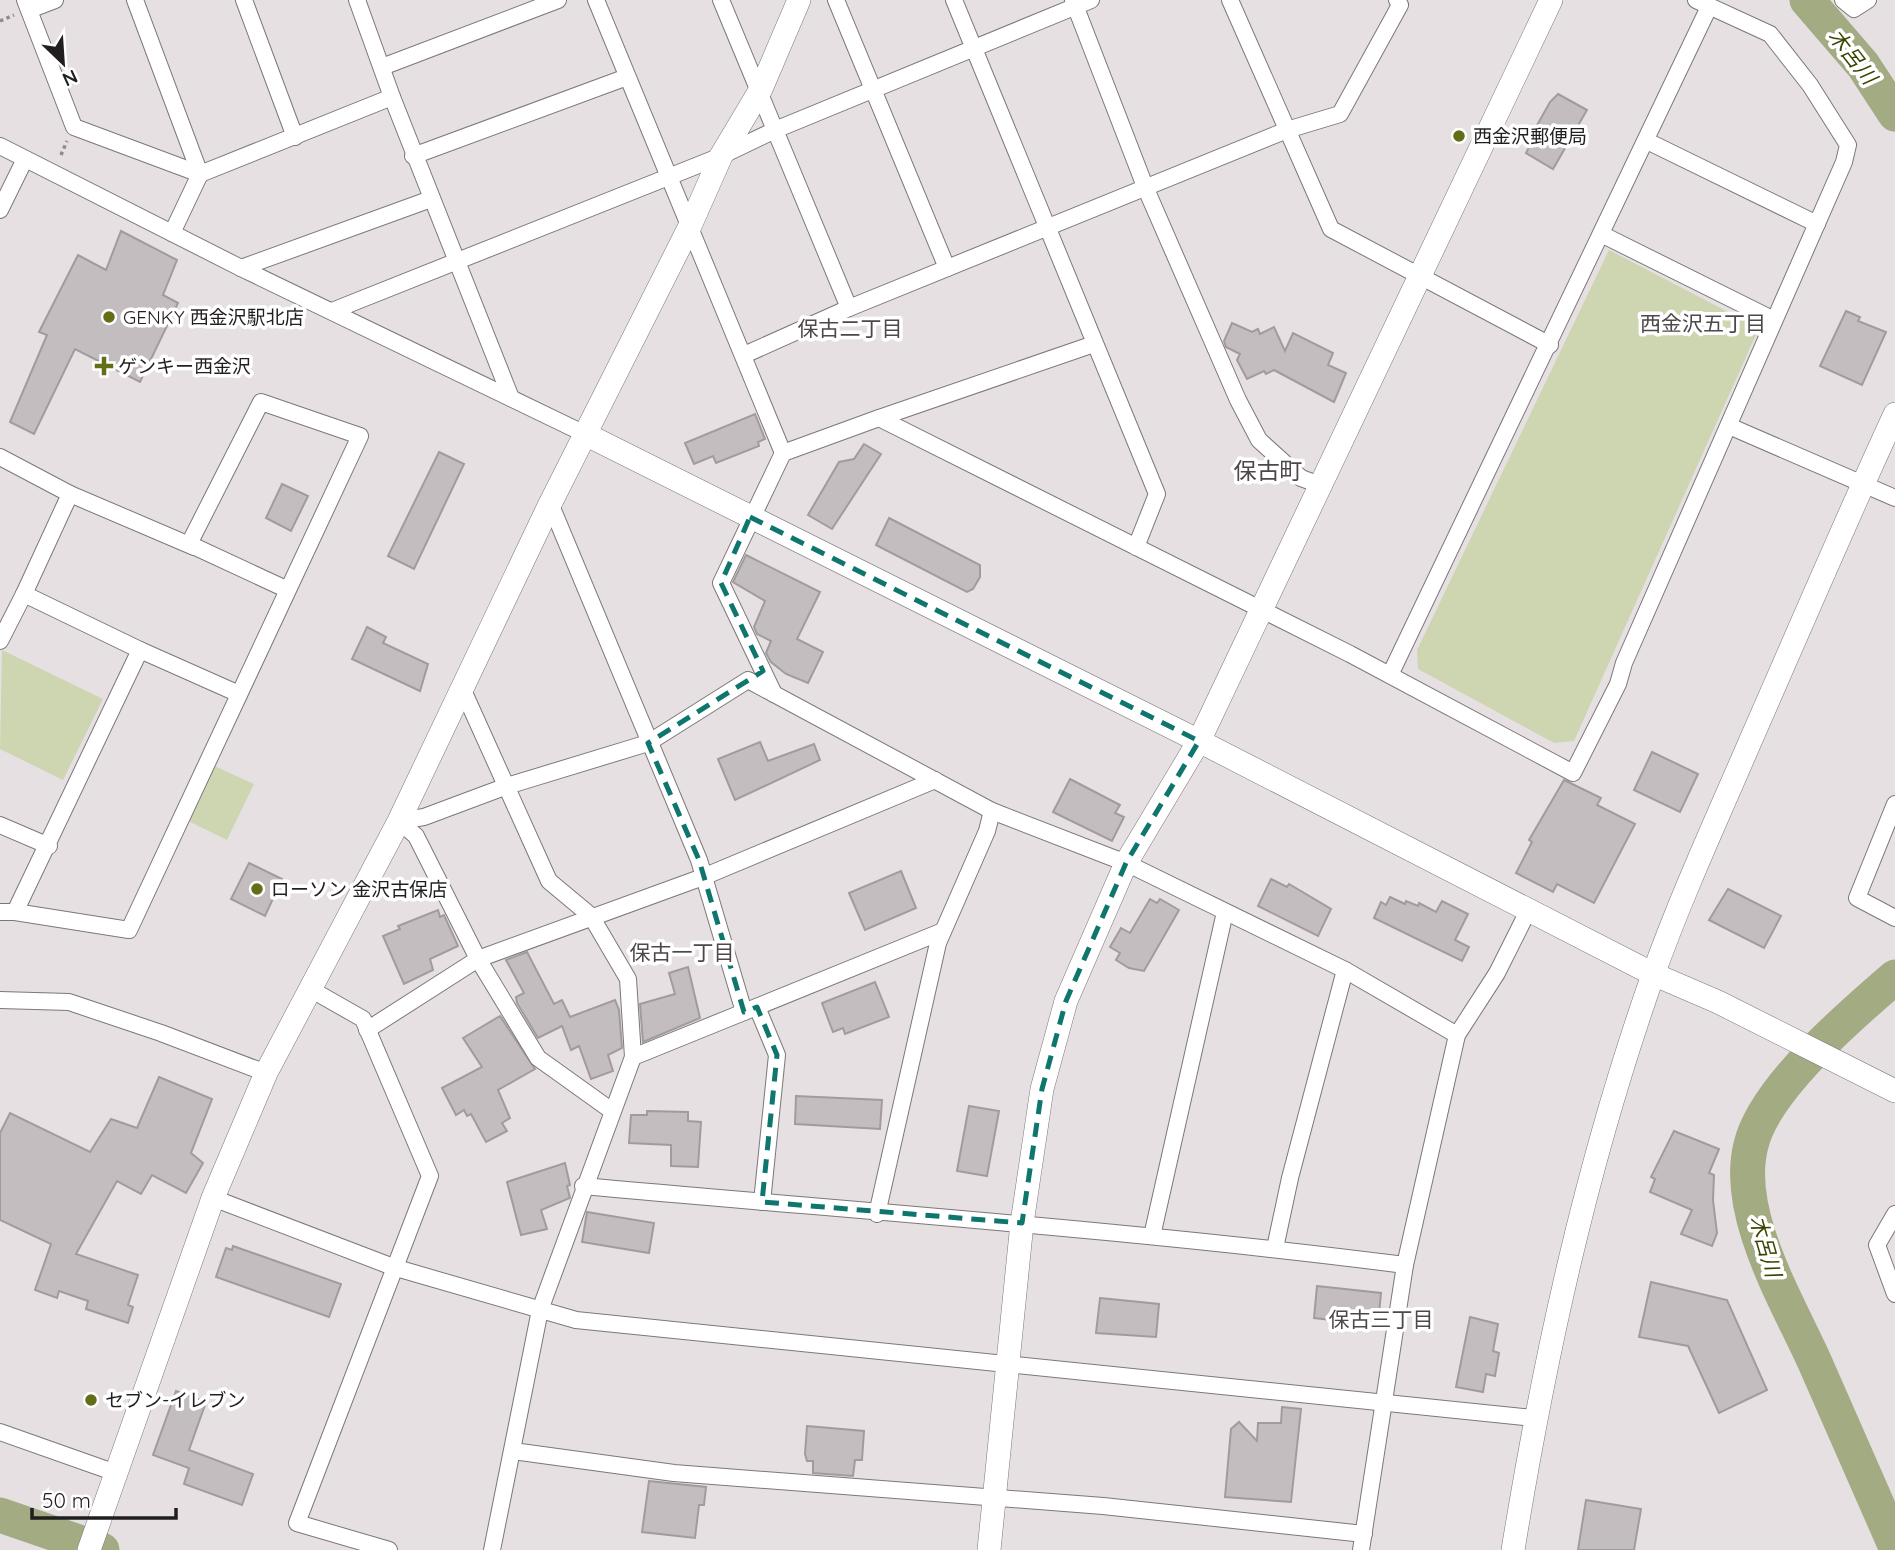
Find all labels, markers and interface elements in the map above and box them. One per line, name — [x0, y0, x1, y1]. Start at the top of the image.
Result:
water label: 木呂川 — [1823, 23, 1884, 90]
north arrow — [28, 28, 98, 98]
text: N — [59, 65, 82, 92]
place label: 西金沢郵便局 — [1473, 124, 1587, 148]
marker: 西金沢郵便局 — [1451, 128, 1467, 144]
place label: GENKY 西金沢駅北店 — [123, 305, 304, 329]
marker: GENKY 西金沢駅北店 — [101, 309, 117, 325]
district label: 西金沢五丁目 — [1640, 310, 1766, 336]
district label: 保古二丁目 — [798, 315, 903, 341]
place label: ゲンキー西金沢 — [118, 354, 251, 378]
marker: ゲンキー西金沢 — [96, 358, 112, 374]
district label: 保古町 — [1234, 456, 1303, 485]
place label: ローソン 金沢古保店 — [271, 877, 447, 901]
marker: ローソン 金沢古保店 — [249, 881, 265, 897]
district label: 保古一丁目 — [630, 939, 735, 965]
water label: 木呂川 — [1745, 1212, 1788, 1282]
district label: 保古三丁目 — [1329, 1306, 1434, 1332]
place label: セブン-イレブン — [105, 1388, 245, 1412]
marker: セブン-イレブン — [83, 1392, 99, 1408]
scale bar — [32, 1476, 175, 1520]
text: 50 m — [42, 1487, 91, 1513]

